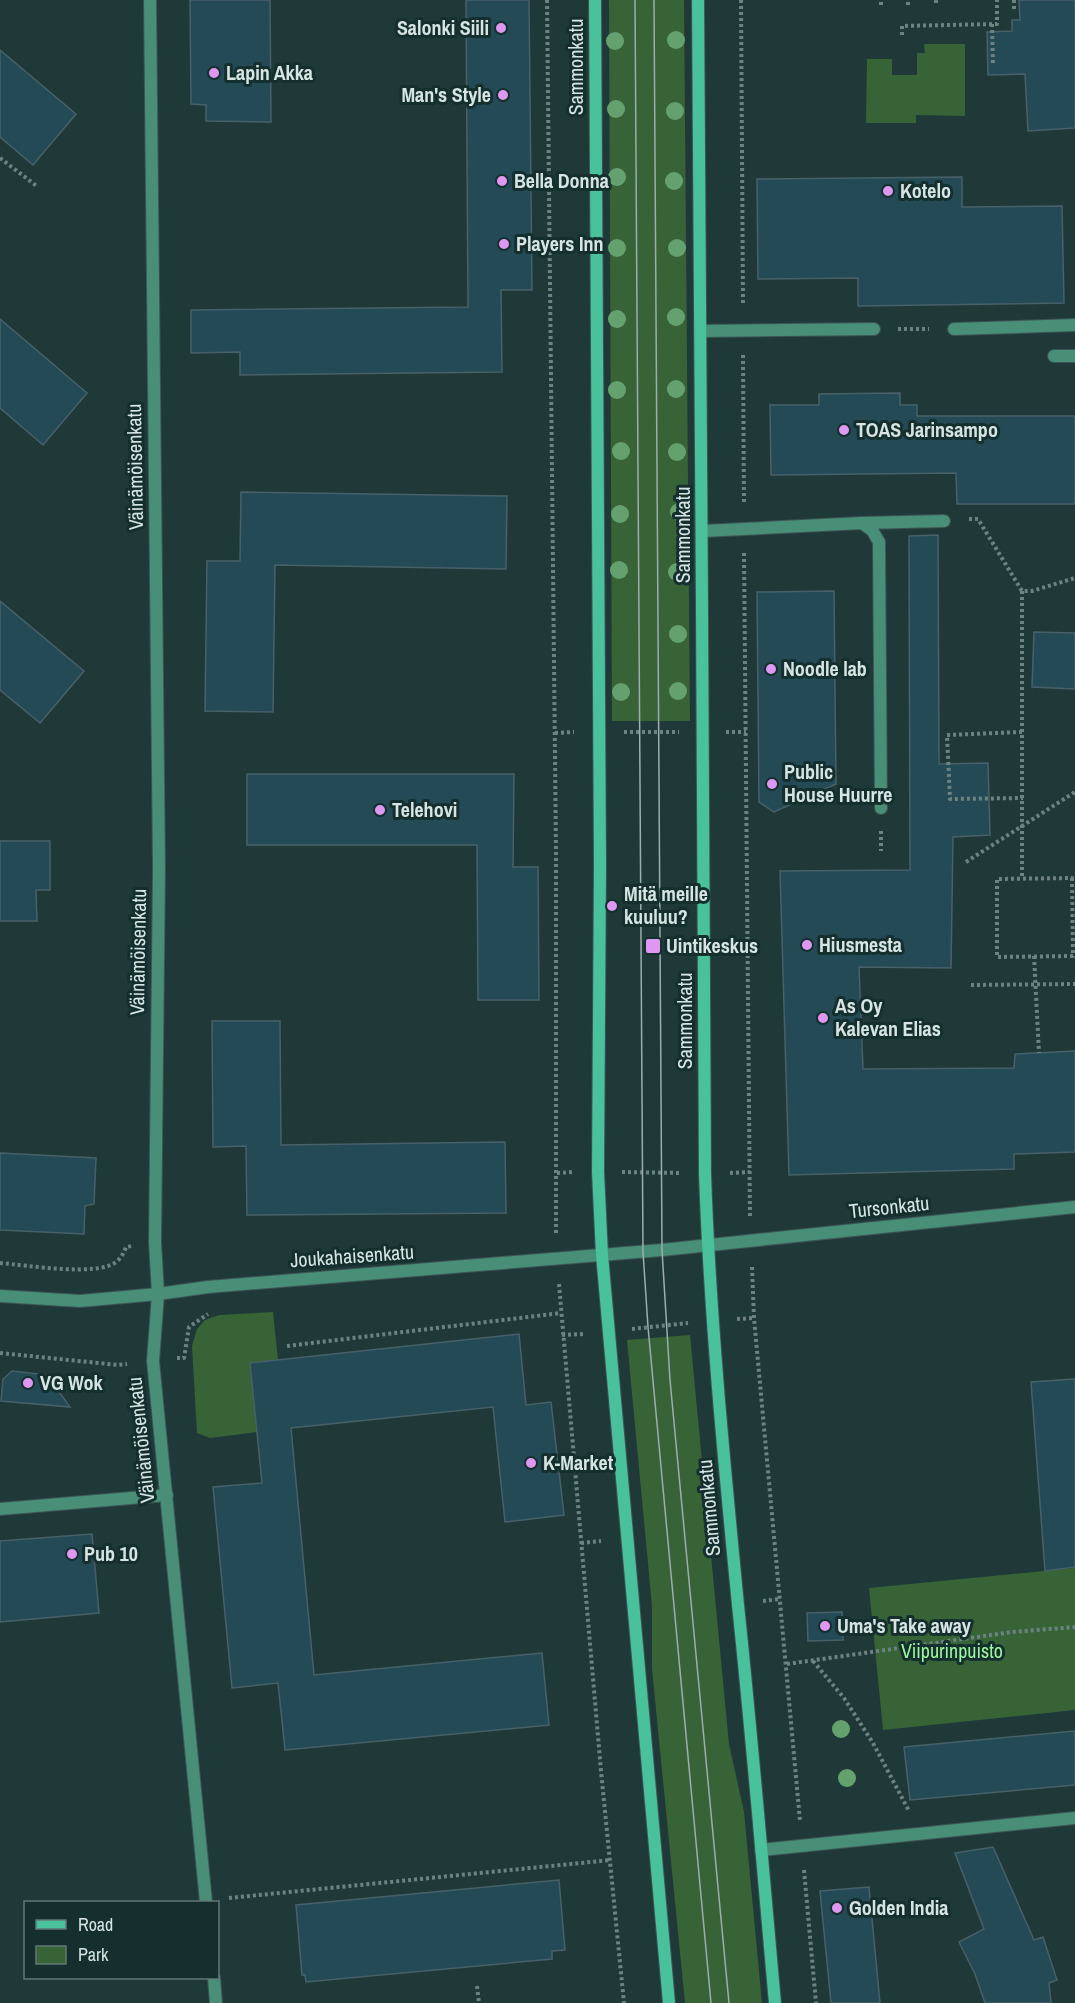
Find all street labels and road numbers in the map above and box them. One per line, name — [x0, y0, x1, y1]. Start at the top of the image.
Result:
street label: Sammonkatu — [562, 19, 589, 115]
street label: Väinämöisenkatu — [120, 404, 149, 530]
street label: Sammonkatu — [669, 487, 696, 583]
street label: Väinämöisenkatu — [123, 889, 152, 1015]
street label: Sammonkatu — [671, 973, 698, 1069]
street label: Tursonkatu — [847, 1189, 930, 1224]
street label: Joukahaisenkatu — [289, 1238, 415, 1273]
street label: Väinämöisenkatu — [120, 1376, 161, 1504]
street label: Sammonkatu — [691, 1459, 726, 1557]

